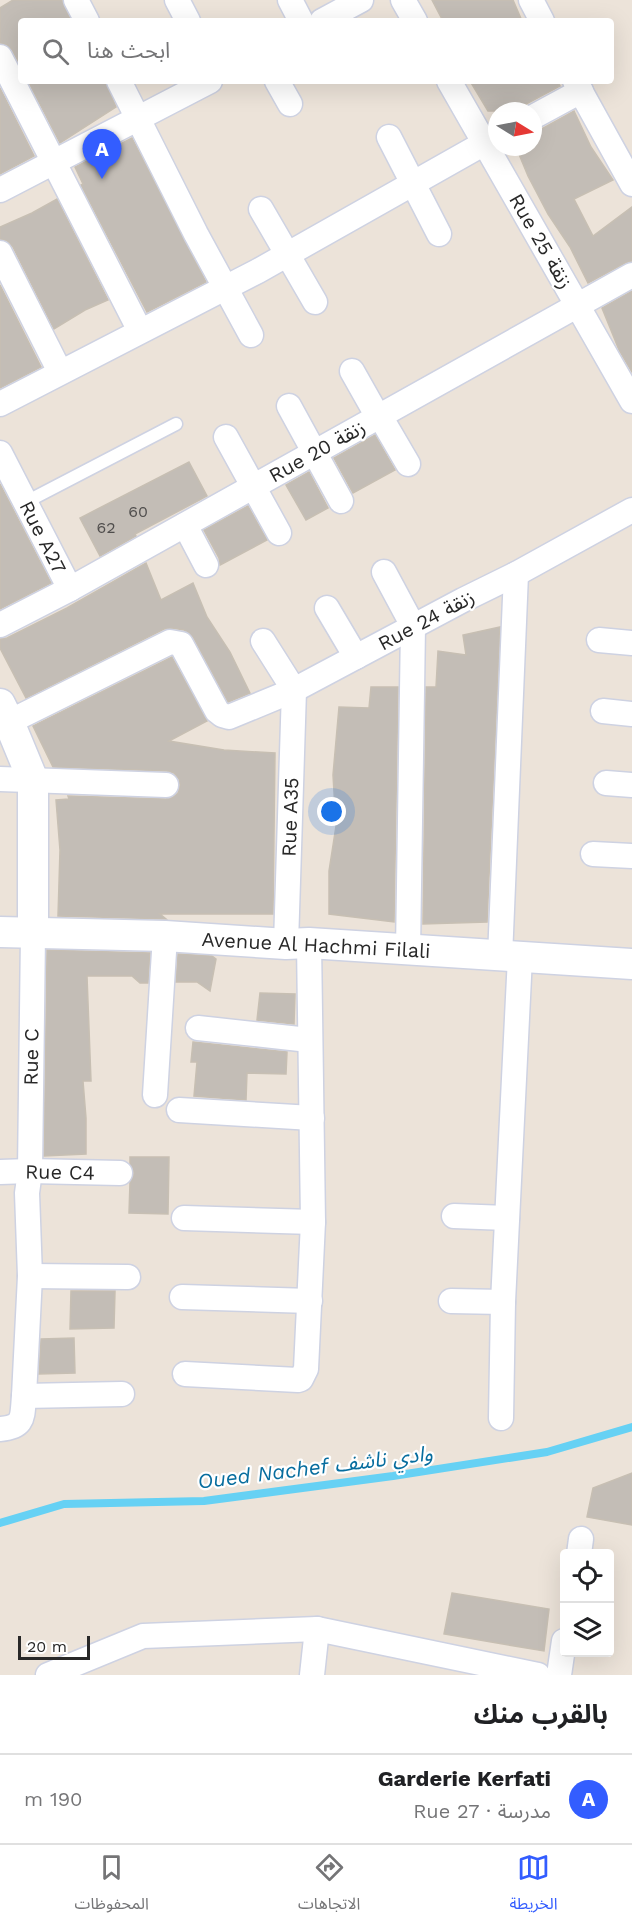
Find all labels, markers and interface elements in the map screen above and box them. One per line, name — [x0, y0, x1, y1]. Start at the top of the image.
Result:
search box — [18, 18, 614, 84]
icon: search — [39, 35, 72, 68]
text: ابحث هنا — [87, 38, 170, 63]
north arrow — [488, 102, 542, 156]
pin: A — [82, 130, 122, 179]
street label: Rue 25 زنقة — [504, 189, 578, 293]
street label: Rue 20 زنقة — [265, 415, 369, 487]
street label: Rue A27 — [14, 497, 72, 577]
house number: 60 — [128, 502, 148, 521]
house number: 62 — [96, 518, 116, 537]
street label: Rue 24 زنقة — [374, 585, 478, 655]
street label: Rue A35 — [277, 777, 303, 857]
your location — [317, 797, 346, 826]
street label: Avenue Al Hachmi Filali — [201, 927, 431, 963]
street label: Rue C — [19, 1028, 43, 1086]
street label: Rue C4 — [25, 1159, 95, 1185]
water label: Oued Nachef وادي ناشف — [196, 1440, 434, 1498]
map controls — [560, 1549, 614, 1657]
button: locate — [560, 1549, 614, 1603]
button: layers — [560, 1603, 614, 1657]
scale bar — [18, 1633, 90, 1660]
text: 20 m — [27, 1637, 67, 1656]
text: بالقرب منك — [474, 1699, 608, 1729]
text: Garderie Kerfati — [378, 1766, 551, 1791]
text: 190 m — [24, 1787, 82, 1811]
text: A — [582, 1787, 595, 1811]
text: مدرسة · Rue 27 — [413, 1799, 551, 1823]
tab: المحفوظات — [75, 1851, 149, 1921]
tab: الاتجاهات — [298, 1851, 360, 1921]
tab: الخريطة — [510, 1851, 557, 1921]

